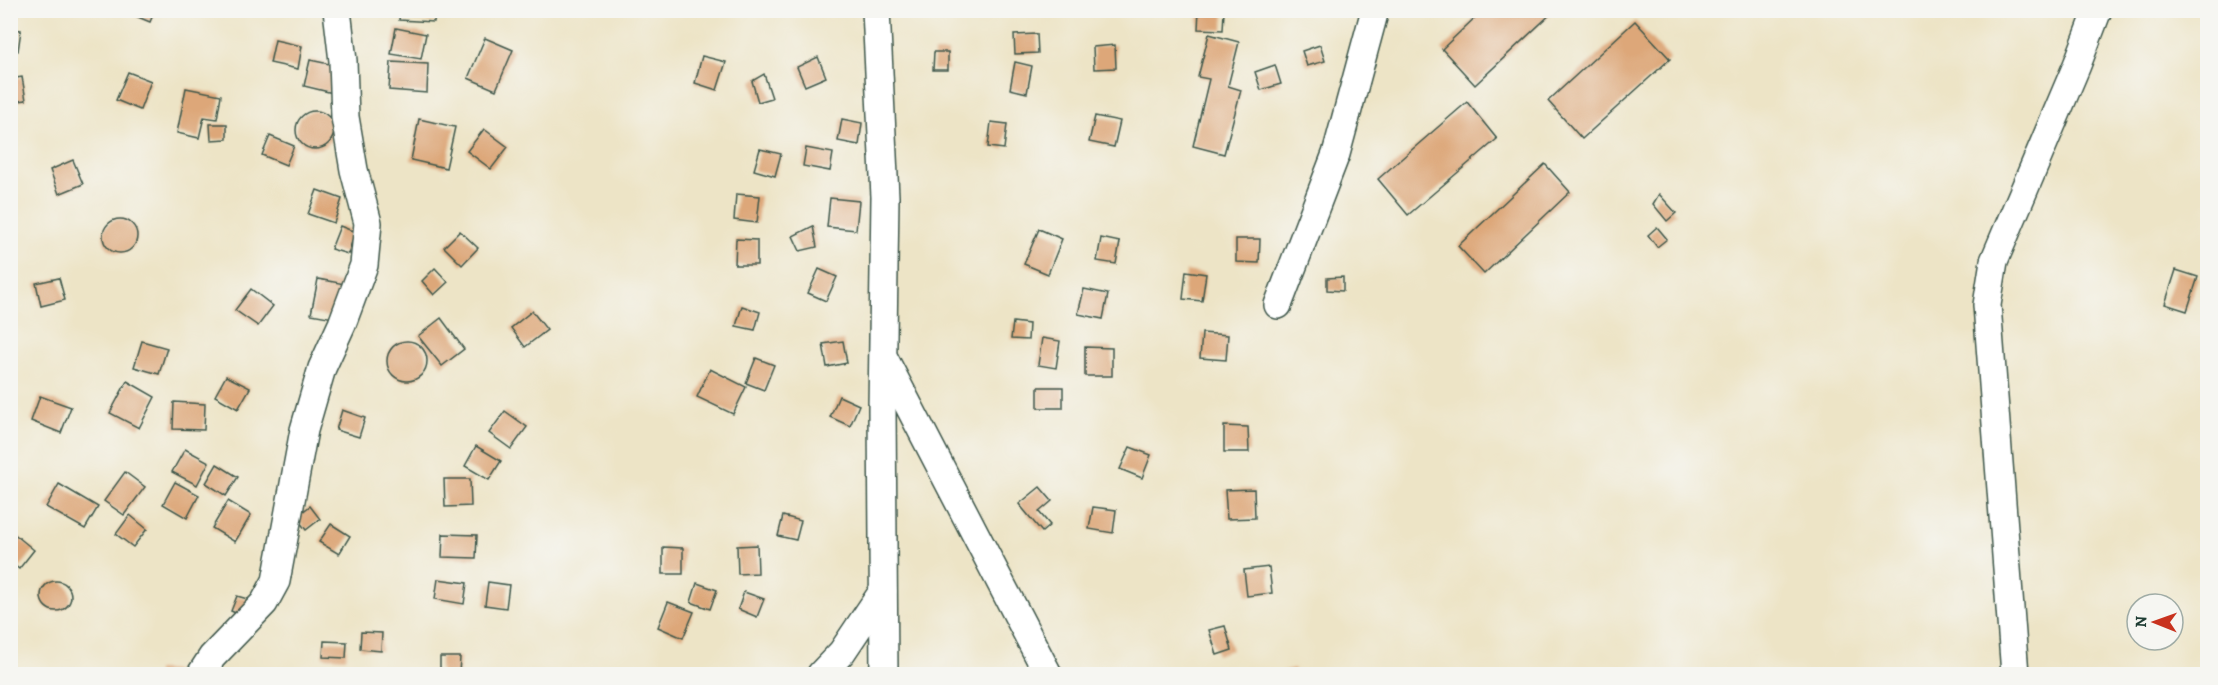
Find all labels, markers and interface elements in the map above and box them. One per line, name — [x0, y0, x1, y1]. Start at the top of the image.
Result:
north arrow — [2125, 592, 2185, 652]
text: N — [2130, 615, 2152, 628]

